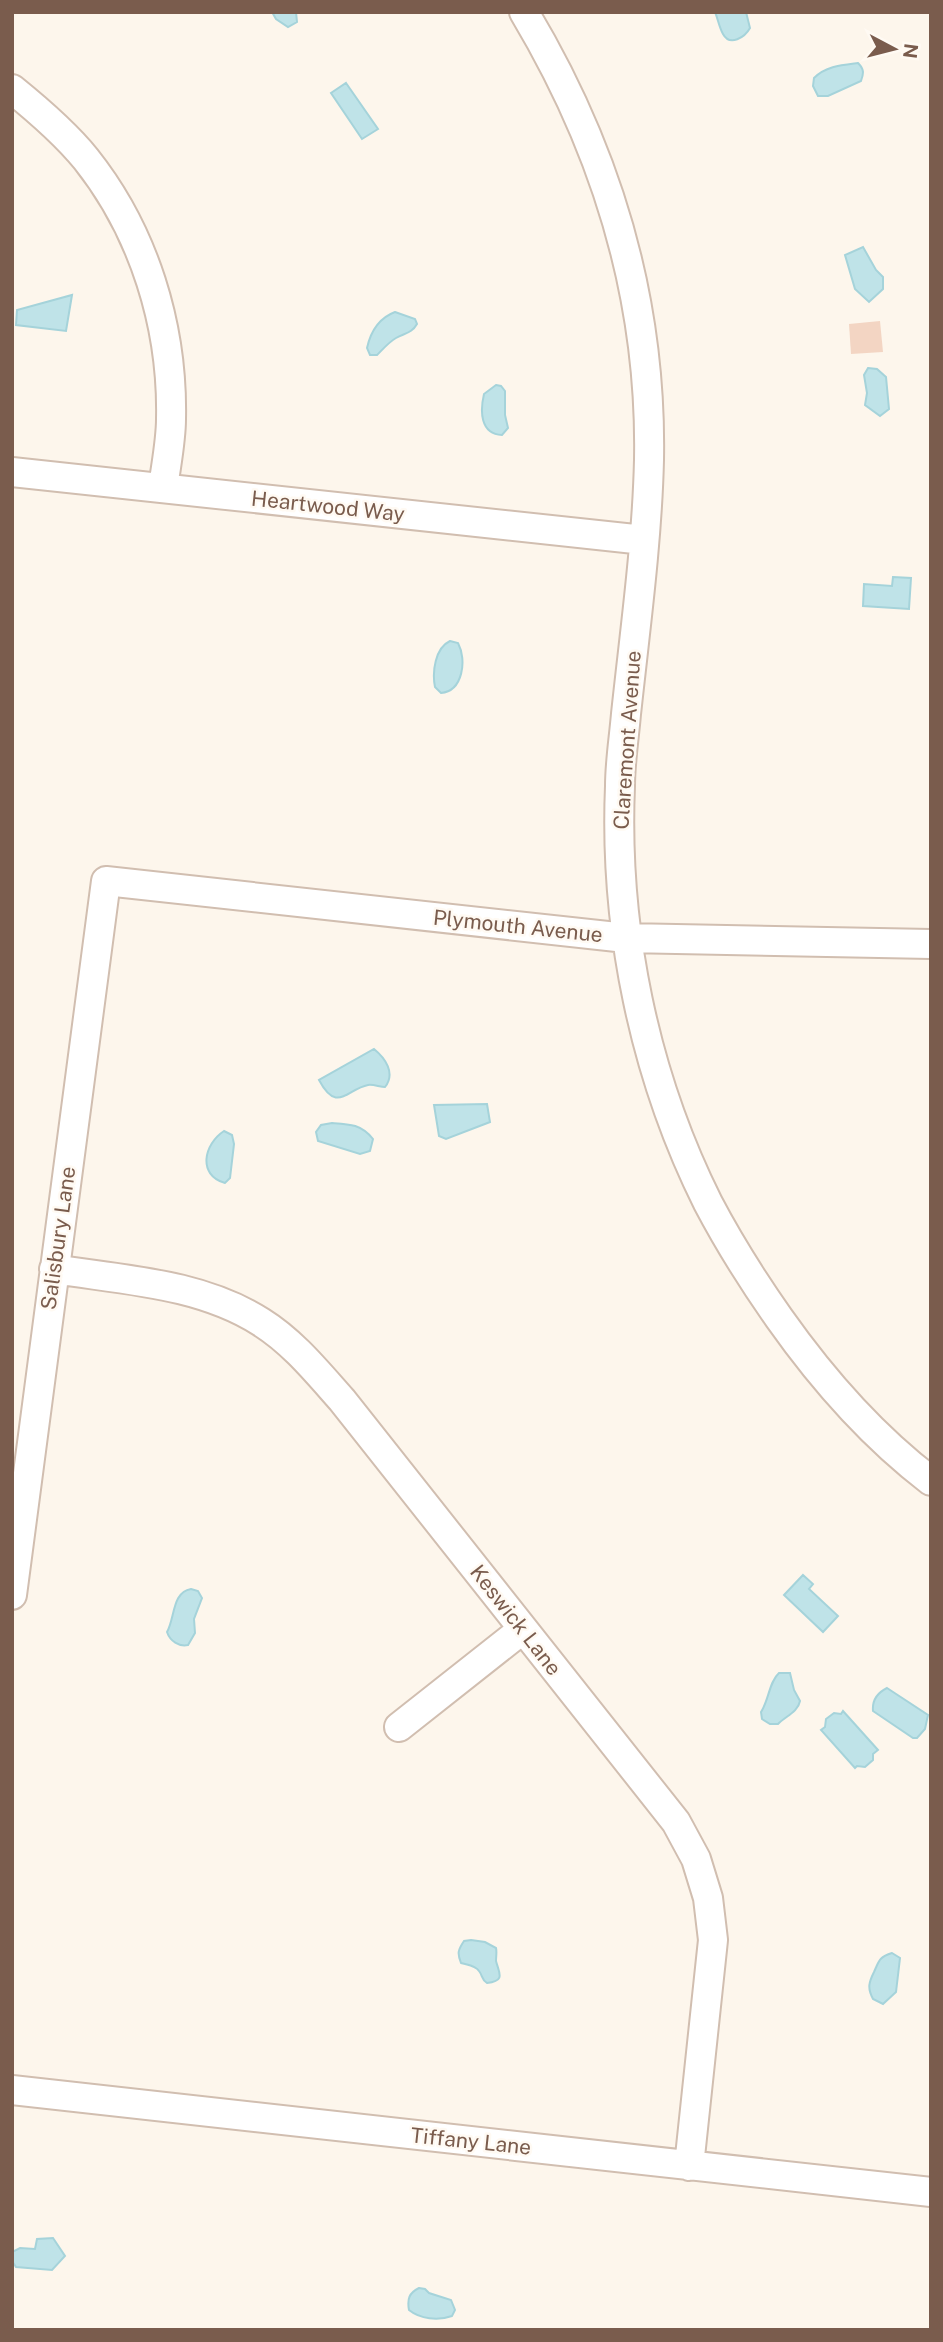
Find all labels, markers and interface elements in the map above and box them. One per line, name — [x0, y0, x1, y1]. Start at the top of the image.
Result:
north arrow — [859, 14, 929, 84]
text: N — [899, 42, 923, 60]
street label: Heartwood Way — [250, 486, 406, 526]
street label: Claremont Avenue — [608, 650, 646, 830]
street label: Plymouth Avenue — [432, 905, 604, 947]
street label: Salisbury Lane — [36, 1165, 80, 1311]
street label: Keswick Lane — [465, 1560, 567, 1680]
street label: Tiffany Lane — [410, 2122, 532, 2160]

